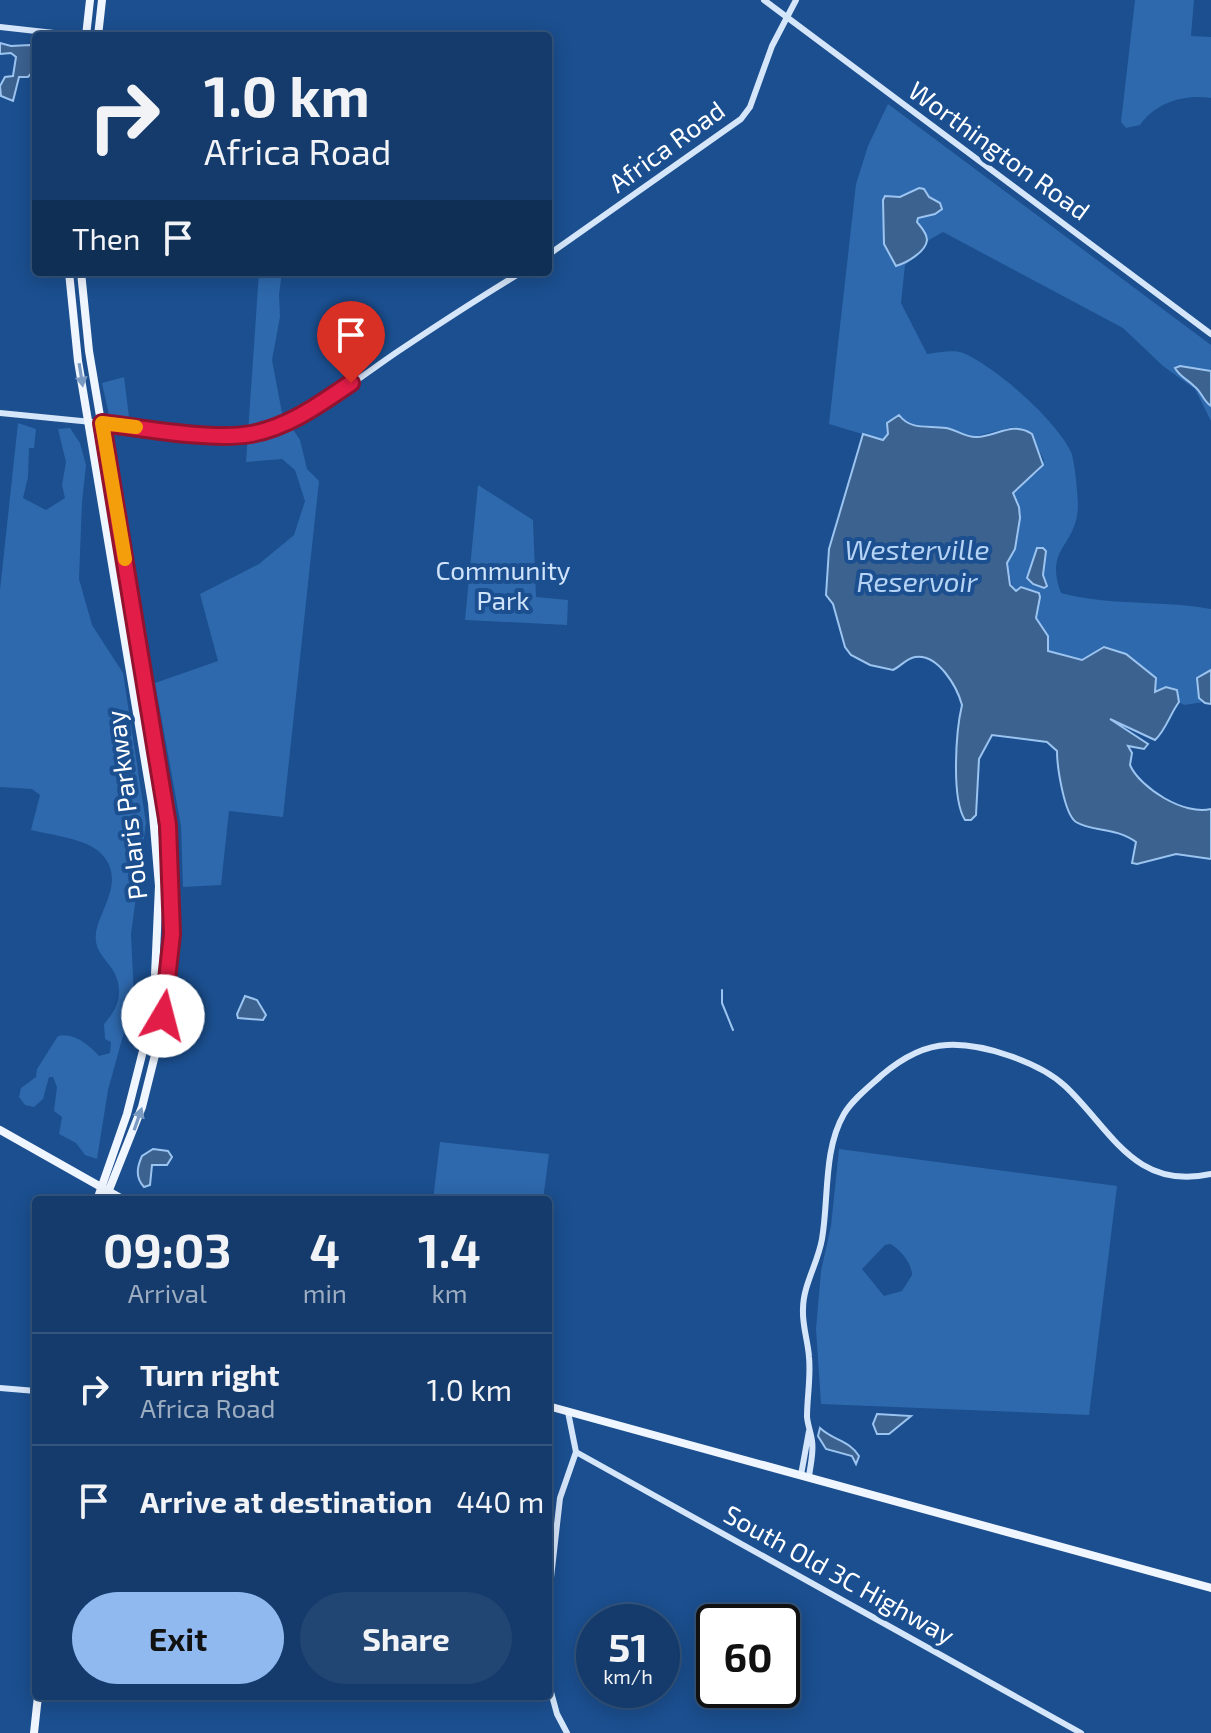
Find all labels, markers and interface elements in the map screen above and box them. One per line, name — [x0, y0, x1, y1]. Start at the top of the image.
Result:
text: 1.0 km — [204, 61, 370, 128]
icon: right — [72, 64, 176, 168]
street label: Worthington Road — [903, 74, 1096, 226]
street label: Africa Road — [602, 93, 730, 198]
text: Africa Road — [204, 129, 392, 172]
icon: arrive — [156, 216, 200, 260]
text: Then — [72, 220, 140, 256]
pin — [317, 301, 385, 383]
icon: arrive — [329, 313, 373, 357]
one-way arrow — [75, 362, 87, 387]
water label: Westerville Reservoir — [844, 532, 990, 598]
park label: Community Park — [435, 554, 571, 615]
street label: Polaris Parkway — [98, 709, 152, 902]
position arrow — [121, 974, 205, 1058]
one-way arrow — [132, 1107, 144, 1131]
text: 09:03 — [103, 1220, 232, 1278]
text: 4 — [310, 1220, 340, 1278]
text: 1.4 — [418, 1220, 481, 1278]
text: Arrival — [128, 1277, 207, 1308]
text: min — [303, 1277, 347, 1308]
text: km — [431, 1277, 467, 1308]
text: Turn right — [140, 1356, 280, 1392]
icon: right — [72, 1367, 116, 1411]
text: 1.0 km — [427, 1371, 512, 1407]
text: Africa Road — [140, 1392, 275, 1423]
icon: arrive — [72, 1479, 116, 1523]
text: Arrive at destination — [140, 1483, 432, 1519]
text: 440 m — [456, 1483, 544, 1519]
street label: South Old 3C Highway — [719, 1497, 961, 1650]
button: Exit — [72, 1592, 284, 1684]
button: Share — [300, 1592, 512, 1684]
speed limit sign: 60 — [696, 1604, 800, 1708]
text: 51 — [608, 1622, 648, 1670]
text: km/h — [603, 1664, 653, 1688]

